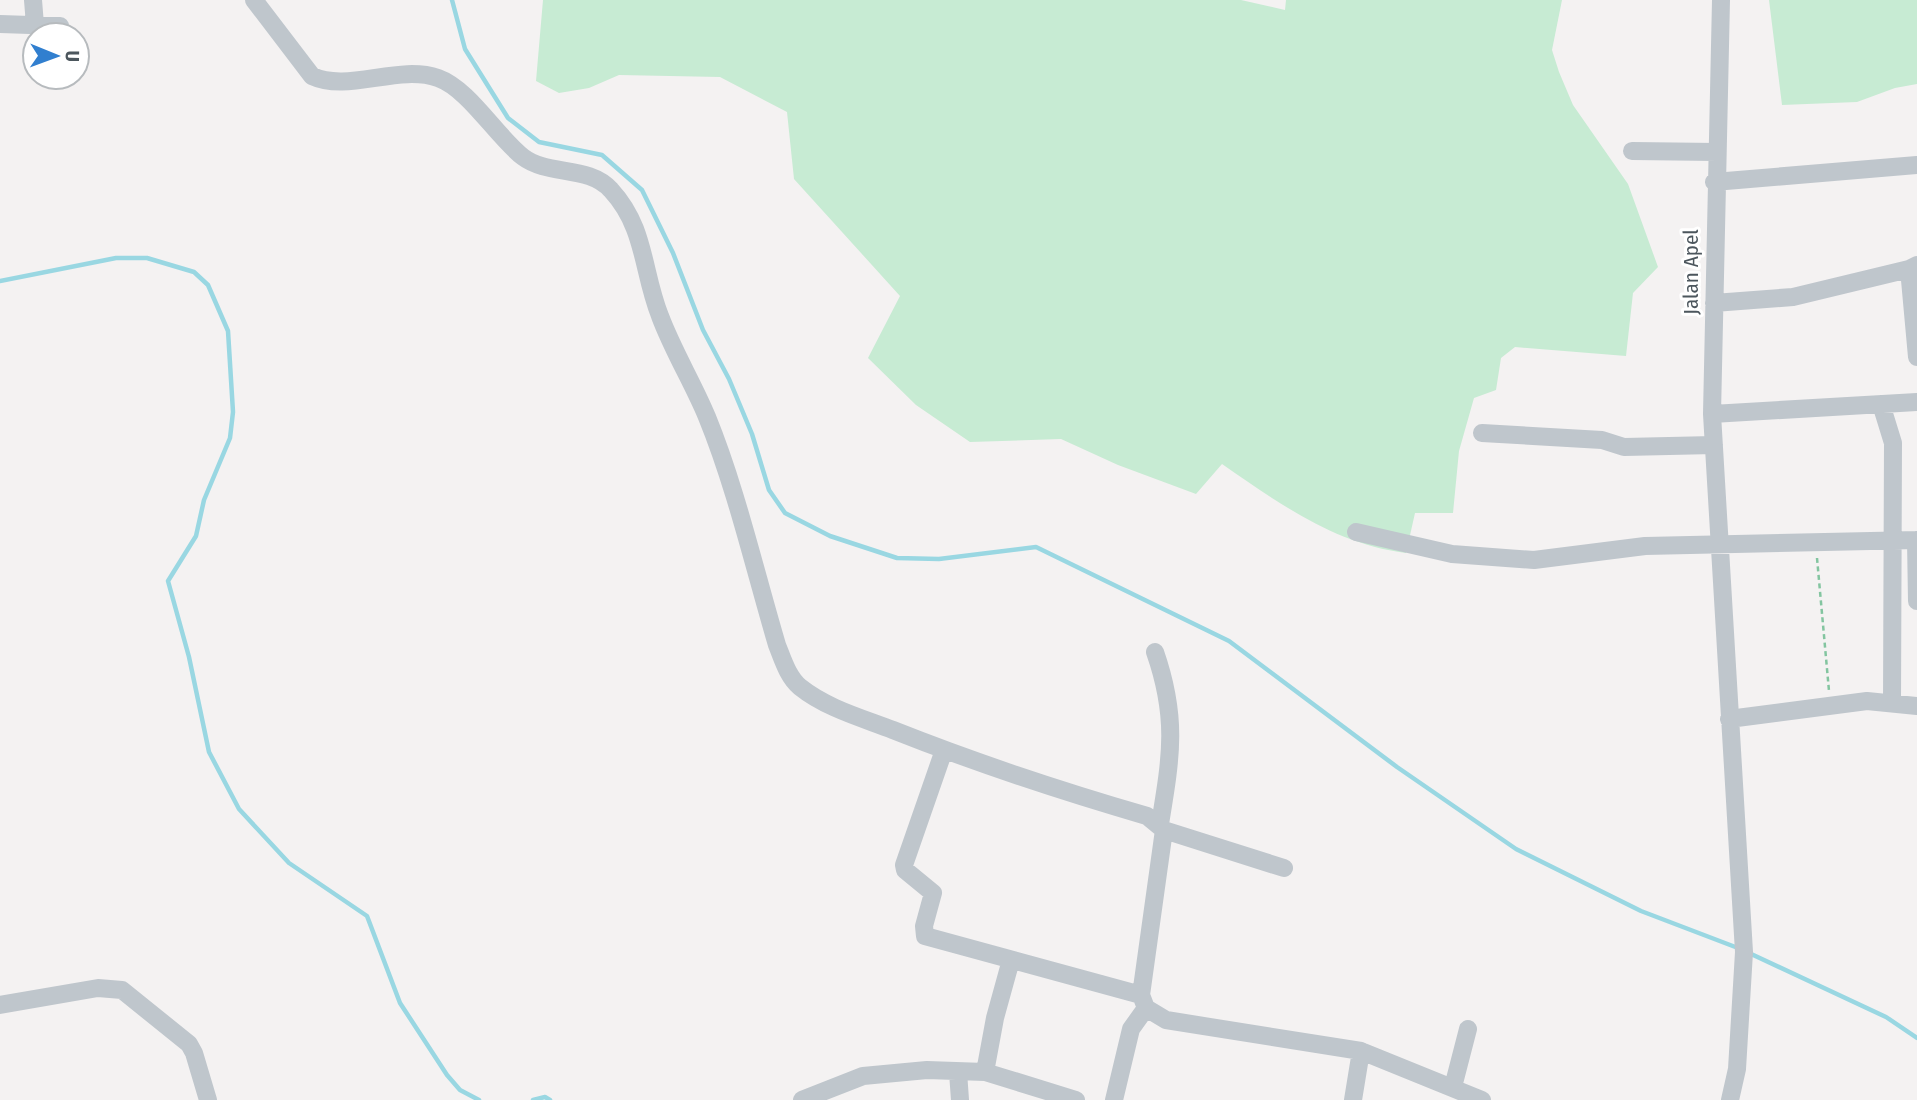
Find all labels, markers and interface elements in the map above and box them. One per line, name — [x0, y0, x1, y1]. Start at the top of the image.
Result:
north arrow — [21, 21, 91, 91]
text: U — [61, 51, 84, 62]
street label: Jalan Apel — [1678, 229, 1704, 315]

